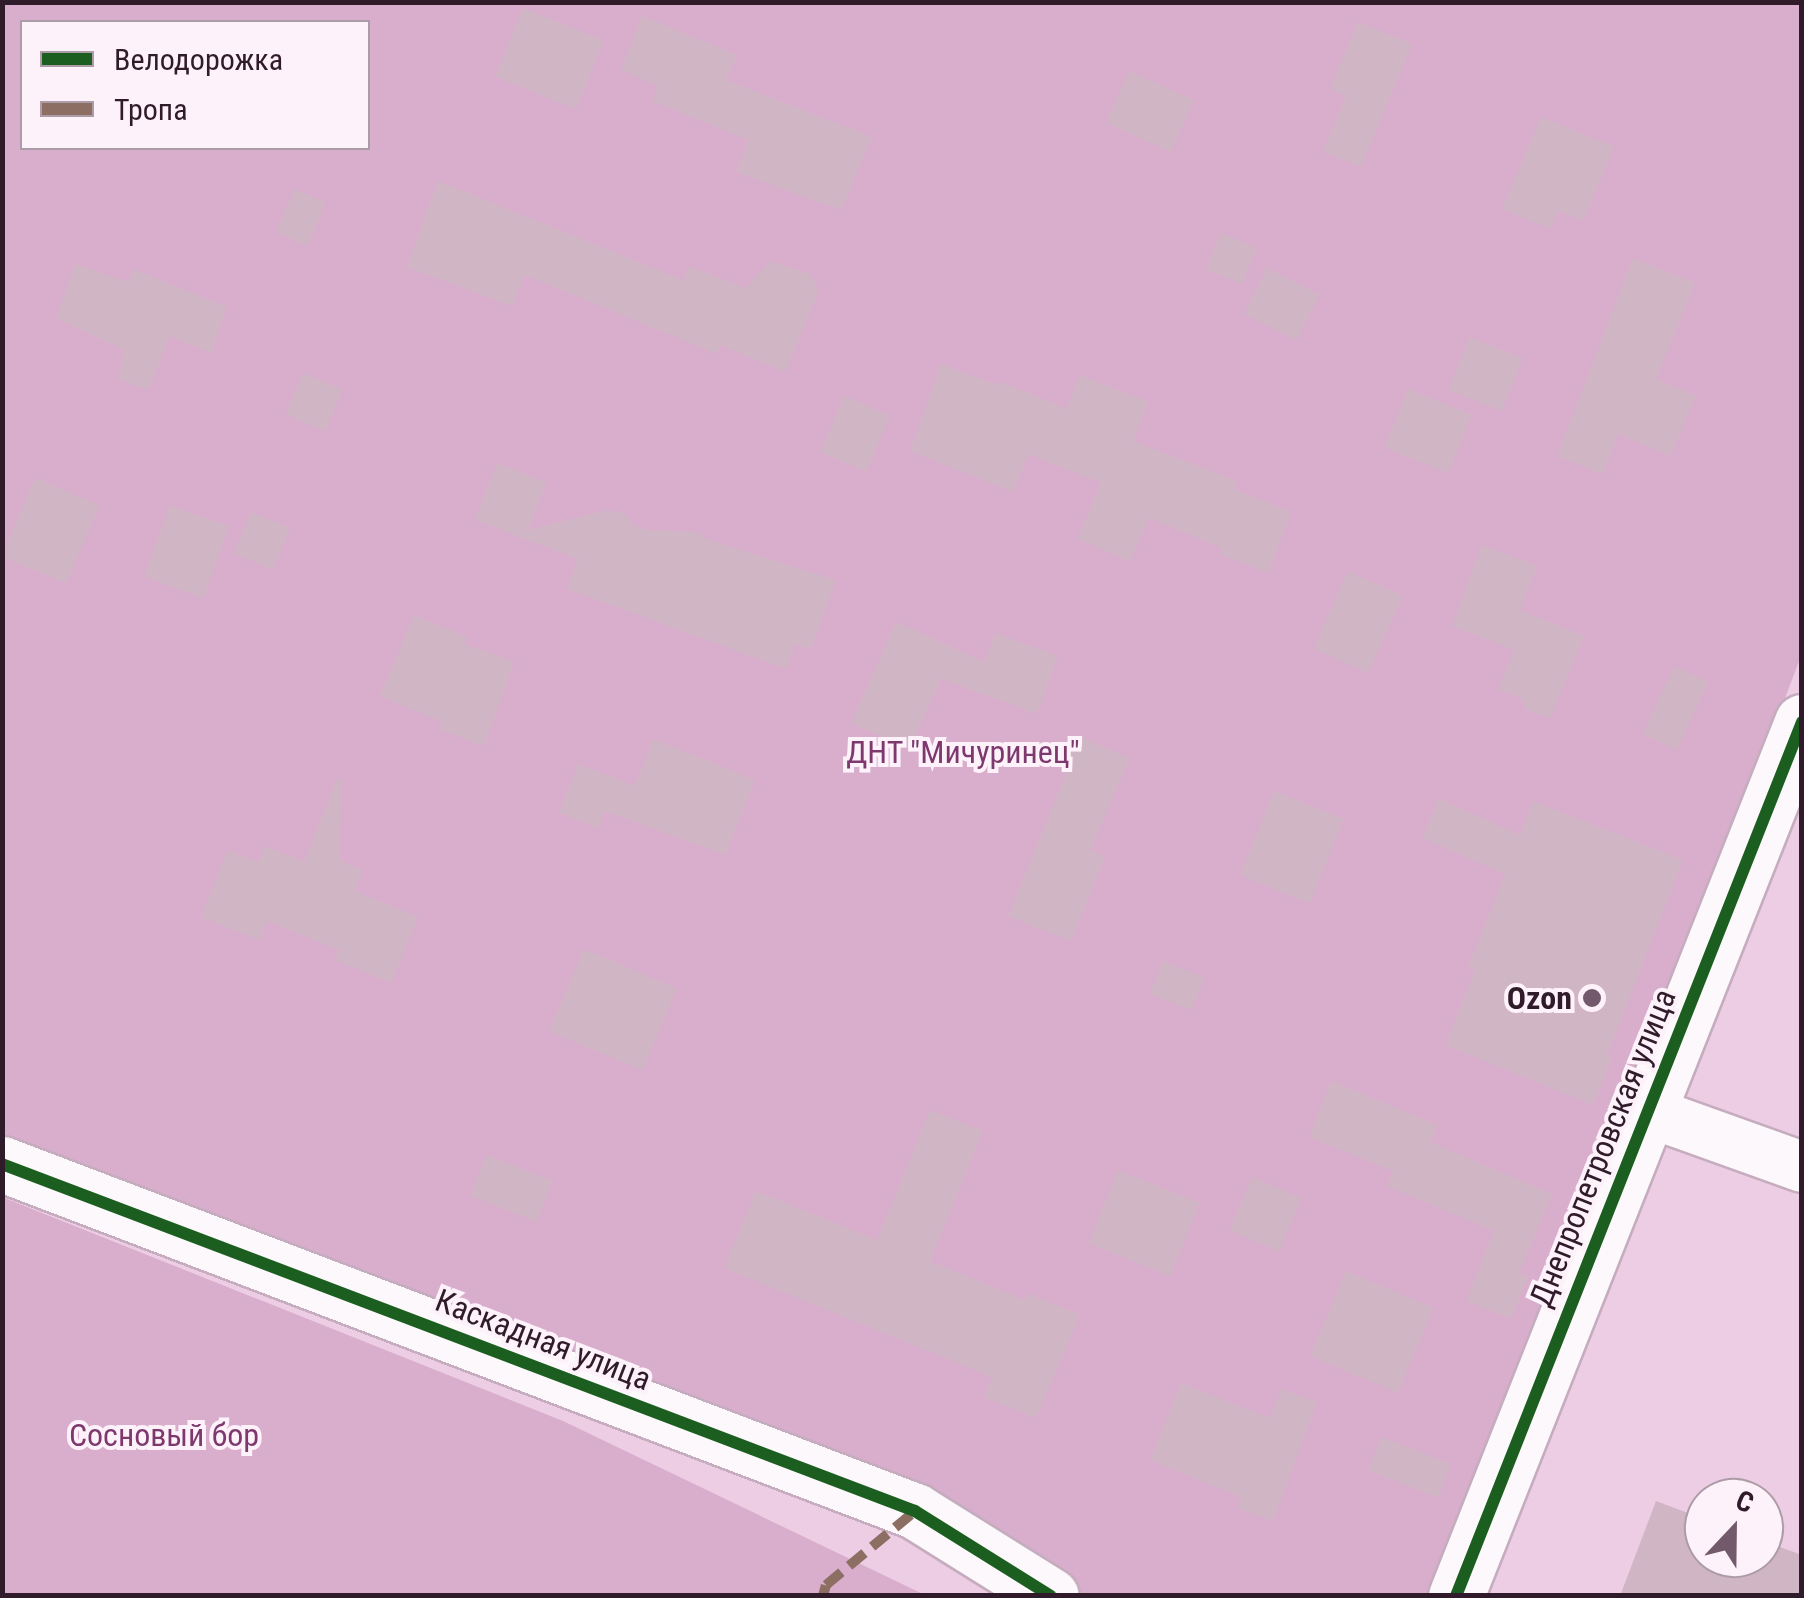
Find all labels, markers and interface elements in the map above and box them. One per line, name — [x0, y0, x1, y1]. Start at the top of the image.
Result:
legend — [20, 20, 370, 150]
text: Велодорожка — [114, 42, 283, 77]
text: Тропа — [114, 92, 188, 127]
park label: ДНТ "Мичуринец" — [846, 733, 1080, 771]
place label: Ozon — [1507, 979, 1572, 1017]
street label: Днепропетровская улица — [1522, 984, 1684, 1312]
marker: Ozon — [1581, 987, 1603, 1009]
street label: Каскадная улица — [430, 1281, 656, 1399]
park label: Сосновый бор — [69, 1416, 259, 1454]
north arrow — [1684, 1478, 1784, 1578]
text: С — [1731, 1483, 1758, 1520]

